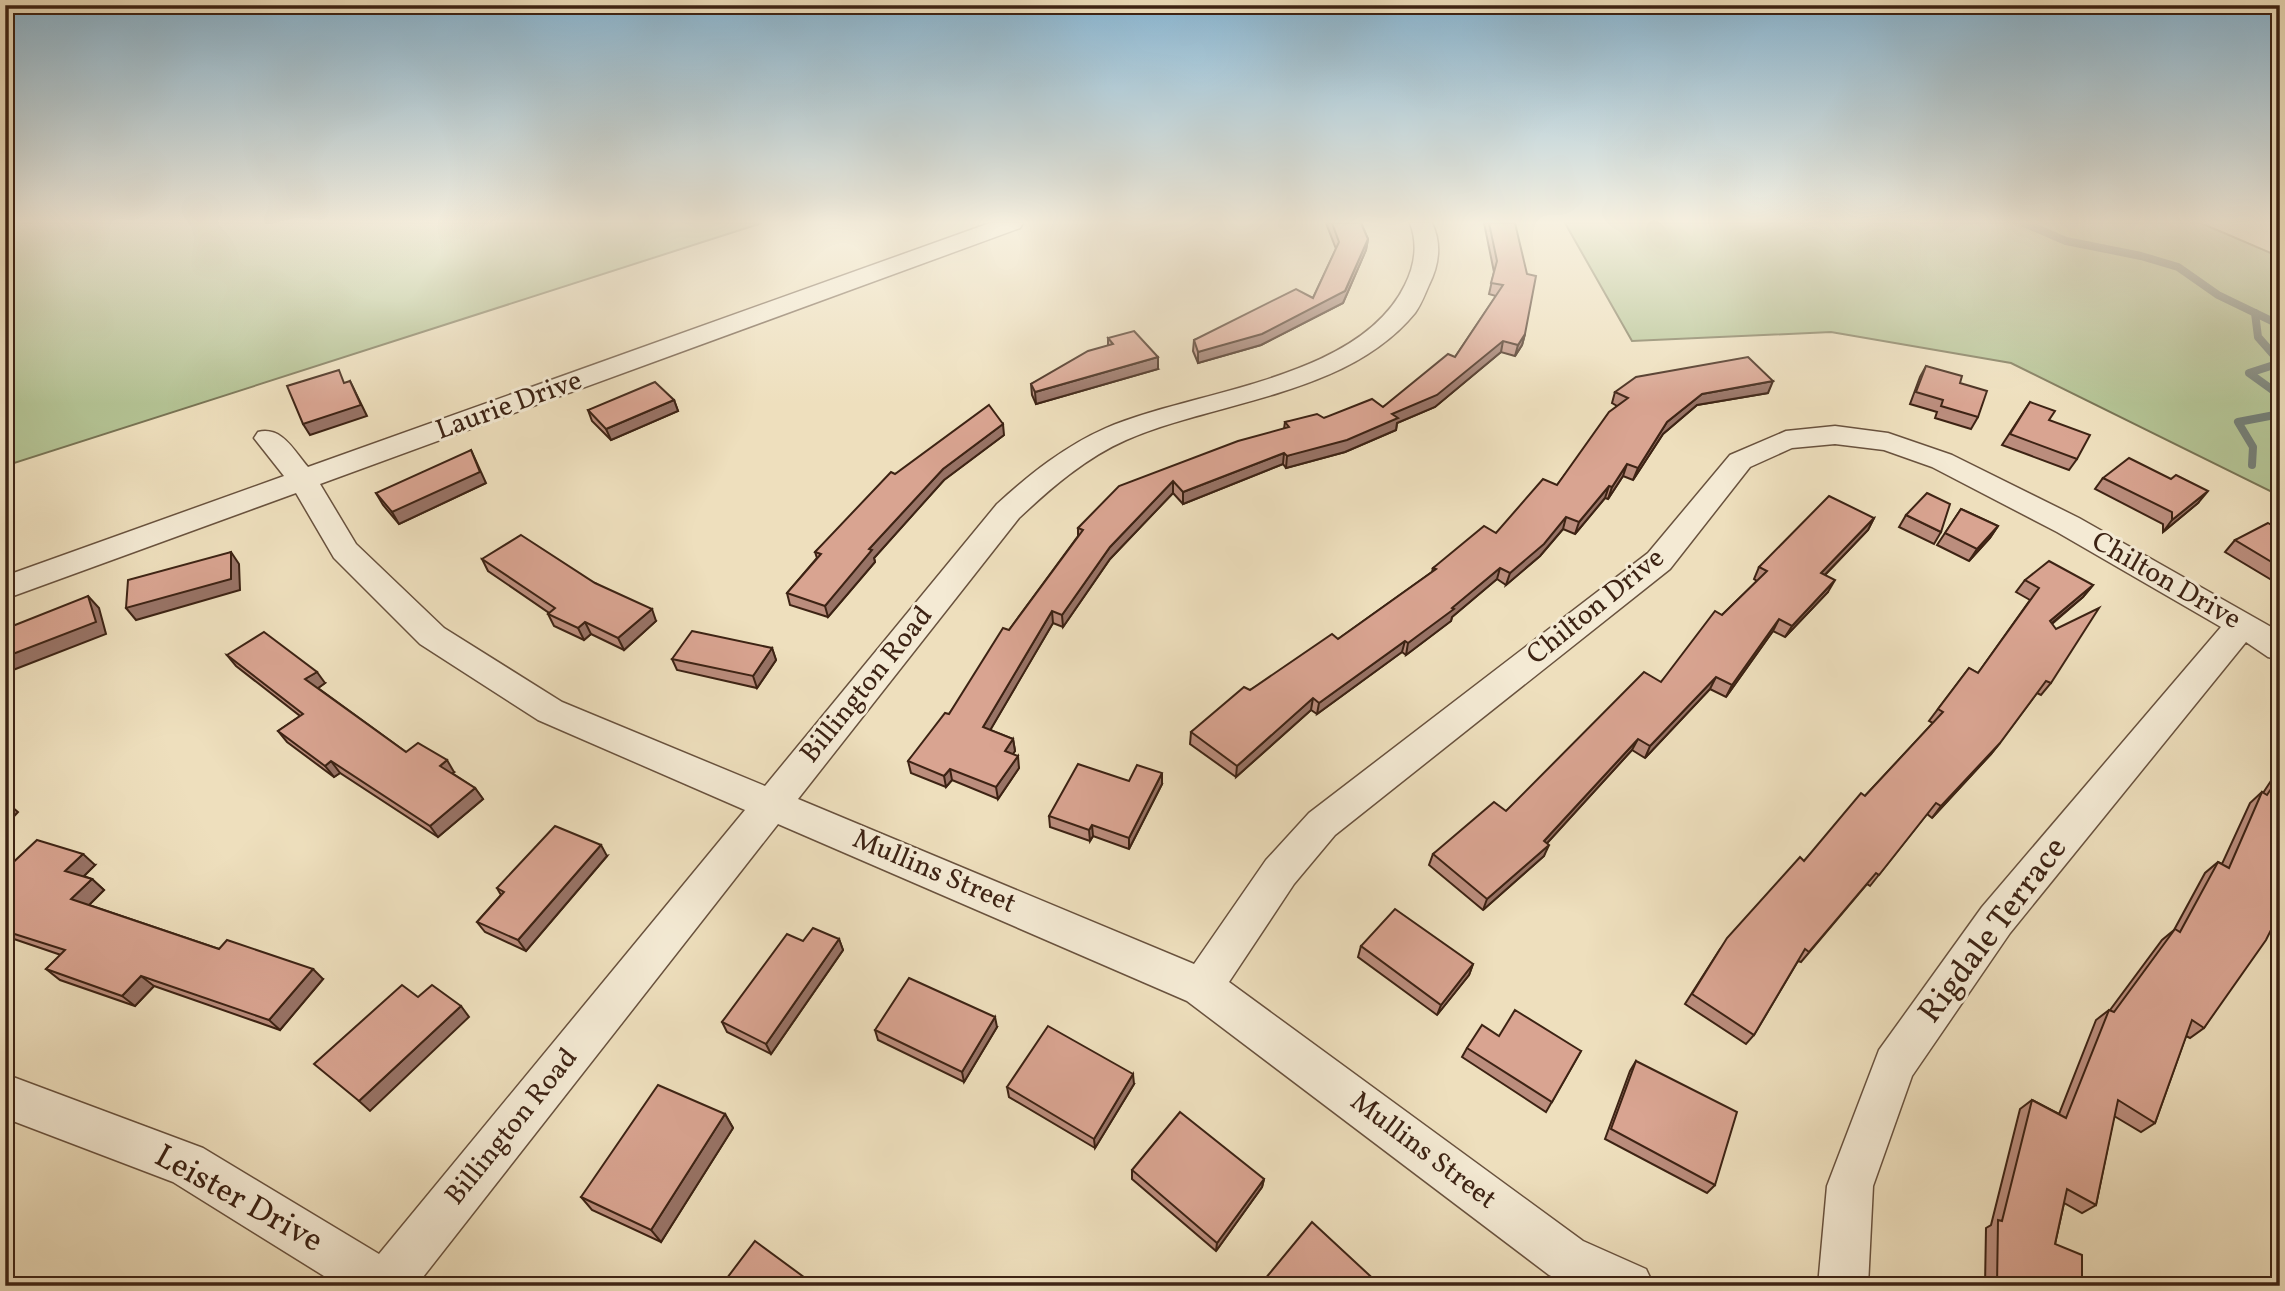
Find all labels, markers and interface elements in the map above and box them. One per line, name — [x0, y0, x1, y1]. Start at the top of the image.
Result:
street label: Laurie Drive — [431, 362, 587, 450]
street label: Chilton Drive — [2084, 522, 2248, 640]
street label: Chilton Drive — [1519, 539, 1673, 675]
street label: Billington Road — [791, 598, 943, 772]
street label: Mullins Street — [846, 820, 1022, 924]
street label: Rigdale Terrace — [1909, 828, 2079, 1034]
street label: Billington Road — [436, 1040, 588, 1214]
street label: Mullins Street — [1342, 1083, 1504, 1219]
street label: Leister Drive — [145, 1135, 331, 1265]

